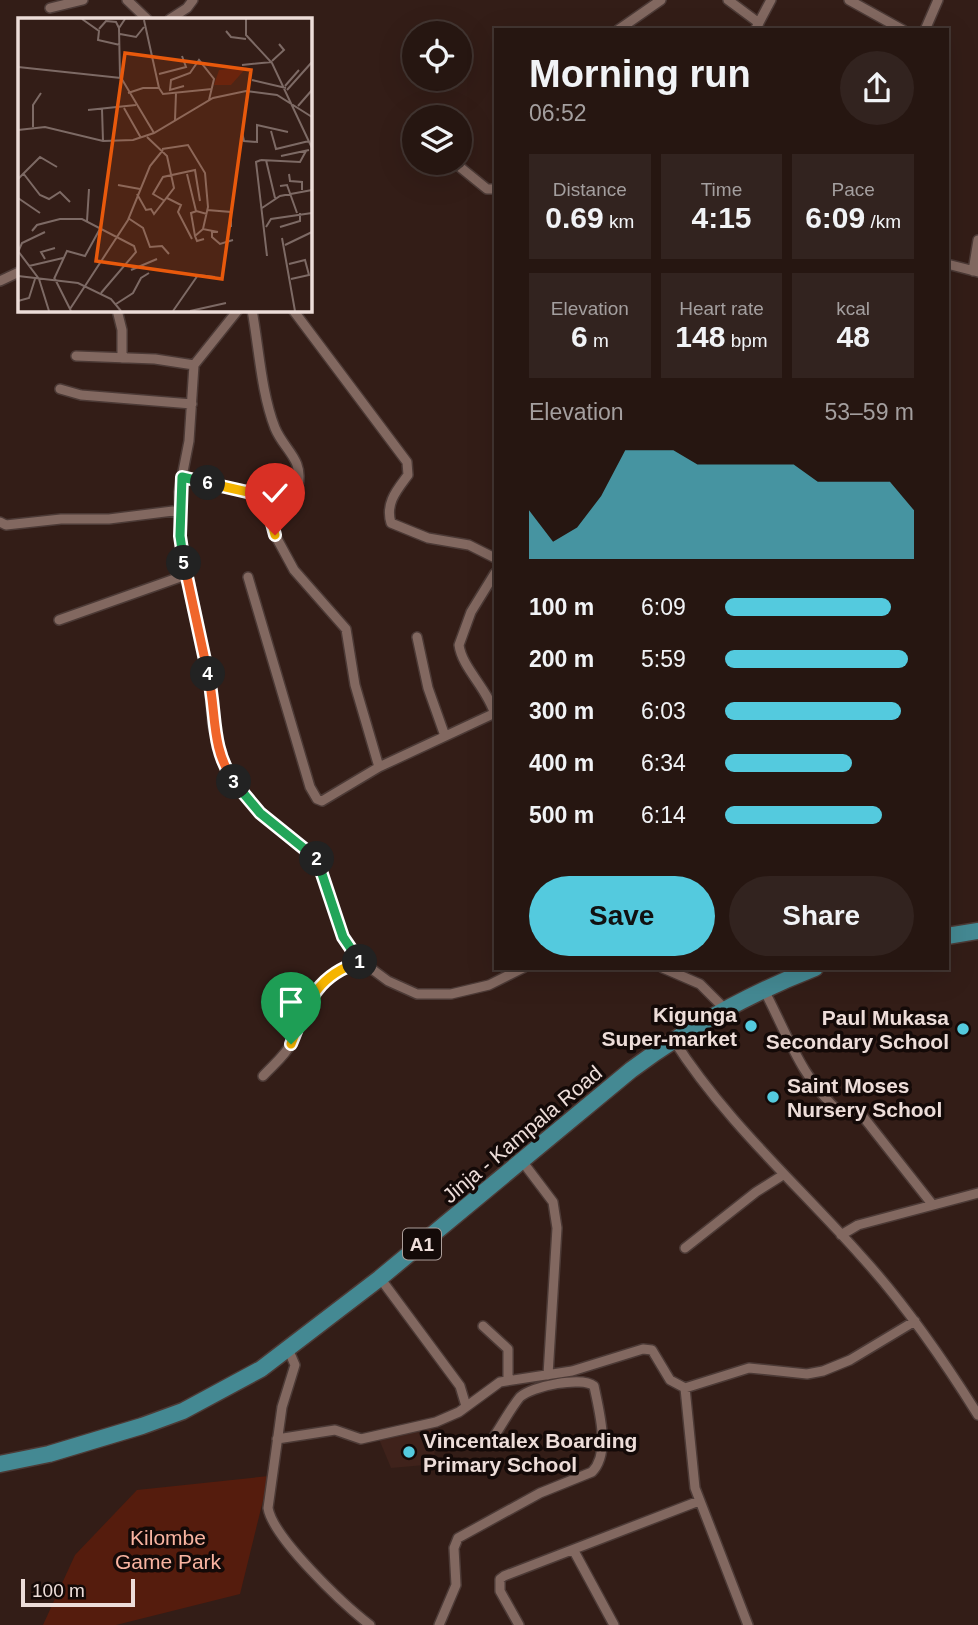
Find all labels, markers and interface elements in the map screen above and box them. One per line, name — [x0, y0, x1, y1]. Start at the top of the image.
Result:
inset map — [18, 18, 312, 312]
map controls — [402, 21, 472, 175]
button: locate — [402, 21, 472, 91]
button: share — [840, 51, 914, 125]
text: Morning run — [529, 53, 751, 95]
text: 06:52 — [529, 100, 587, 126]
button: layers — [402, 105, 472, 175]
text: Distance — [553, 179, 627, 200]
text: Time — [701, 179, 742, 200]
text: Pace — [832, 179, 875, 200]
text: 0.69 — [545, 201, 604, 234]
text: 4:15 — [691, 201, 752, 234]
text: 6:09 — [805, 201, 865, 234]
text: km — [604, 211, 634, 232]
text: /km — [865, 211, 901, 232]
text: Elevation — [551, 298, 629, 319]
text: Heart rate — [679, 298, 764, 319]
text: kcal — [836, 298, 870, 319]
text: 6 — [571, 320, 588, 353]
text: 148 — [675, 320, 725, 353]
text: 48 — [836, 320, 870, 353]
text: m — [588, 330, 609, 351]
text: bpm — [725, 330, 768, 351]
text: Elevation — [529, 399, 624, 425]
text: 53–59 m — [824, 399, 914, 425]
pin — [245, 463, 305, 535]
pin: 6 — [190, 466, 226, 500]
text: 6 — [202, 472, 213, 493]
icon: check — [256, 474, 294, 512]
pin: 5 — [166, 546, 202, 580]
text: 5 — [178, 552, 189, 573]
text: 100 m — [529, 594, 594, 620]
text: 6:09 — [641, 594, 686, 620]
text: 200 m — [529, 646, 594, 672]
text: 5:59 — [641, 646, 686, 672]
pin: 4 — [190, 656, 226, 692]
text: 4 — [202, 663, 213, 684]
text: 300 m — [529, 698, 594, 724]
text: 6:03 — [641, 698, 686, 724]
text: 400 m — [529, 750, 594, 776]
text: 6:34 — [641, 750, 686, 776]
pin: 3 — [216, 764, 252, 800]
text: 3 — [228, 771, 239, 792]
text: 500 m — [529, 802, 594, 828]
text: 6:14 — [641, 802, 686, 828]
pin: 2 — [300, 842, 334, 876]
text: 2 — [311, 848, 322, 869]
button: Save — [529, 876, 715, 956]
button: Share — [729, 876, 914, 956]
pin: 1 — [342, 944, 378, 979]
text: 1 — [354, 951, 365, 972]
pin — [261, 972, 321, 1044]
icon: arrive — [272, 983, 310, 1021]
place label: Kigunga Super-market — [602, 1003, 737, 1050]
place label: Paul Mukasa Secondary School — [766, 1006, 949, 1053]
marker: Kigunga Super-market — [743, 1018, 759, 1034]
marker: Paul Mukasa Secondary School — [955, 1021, 971, 1037]
street label: Jinja - Kampala Road — [438, 1061, 606, 1207]
place label: Saint Moses Nursery School — [787, 1074, 942, 1121]
marker: Saint Moses Nursery School — [765, 1089, 781, 1105]
road number: A1 — [403, 1228, 441, 1260]
place label: Vincentalex Boarding Primary School — [423, 1429, 637, 1476]
marker: Vincentalex Boarding Primary School — [401, 1444, 417, 1460]
park label: Kilombe Game Park — [115, 1526, 222, 1573]
scale bar — [21, 1576, 135, 1608]
text: 100 m — [32, 1580, 85, 1601]

